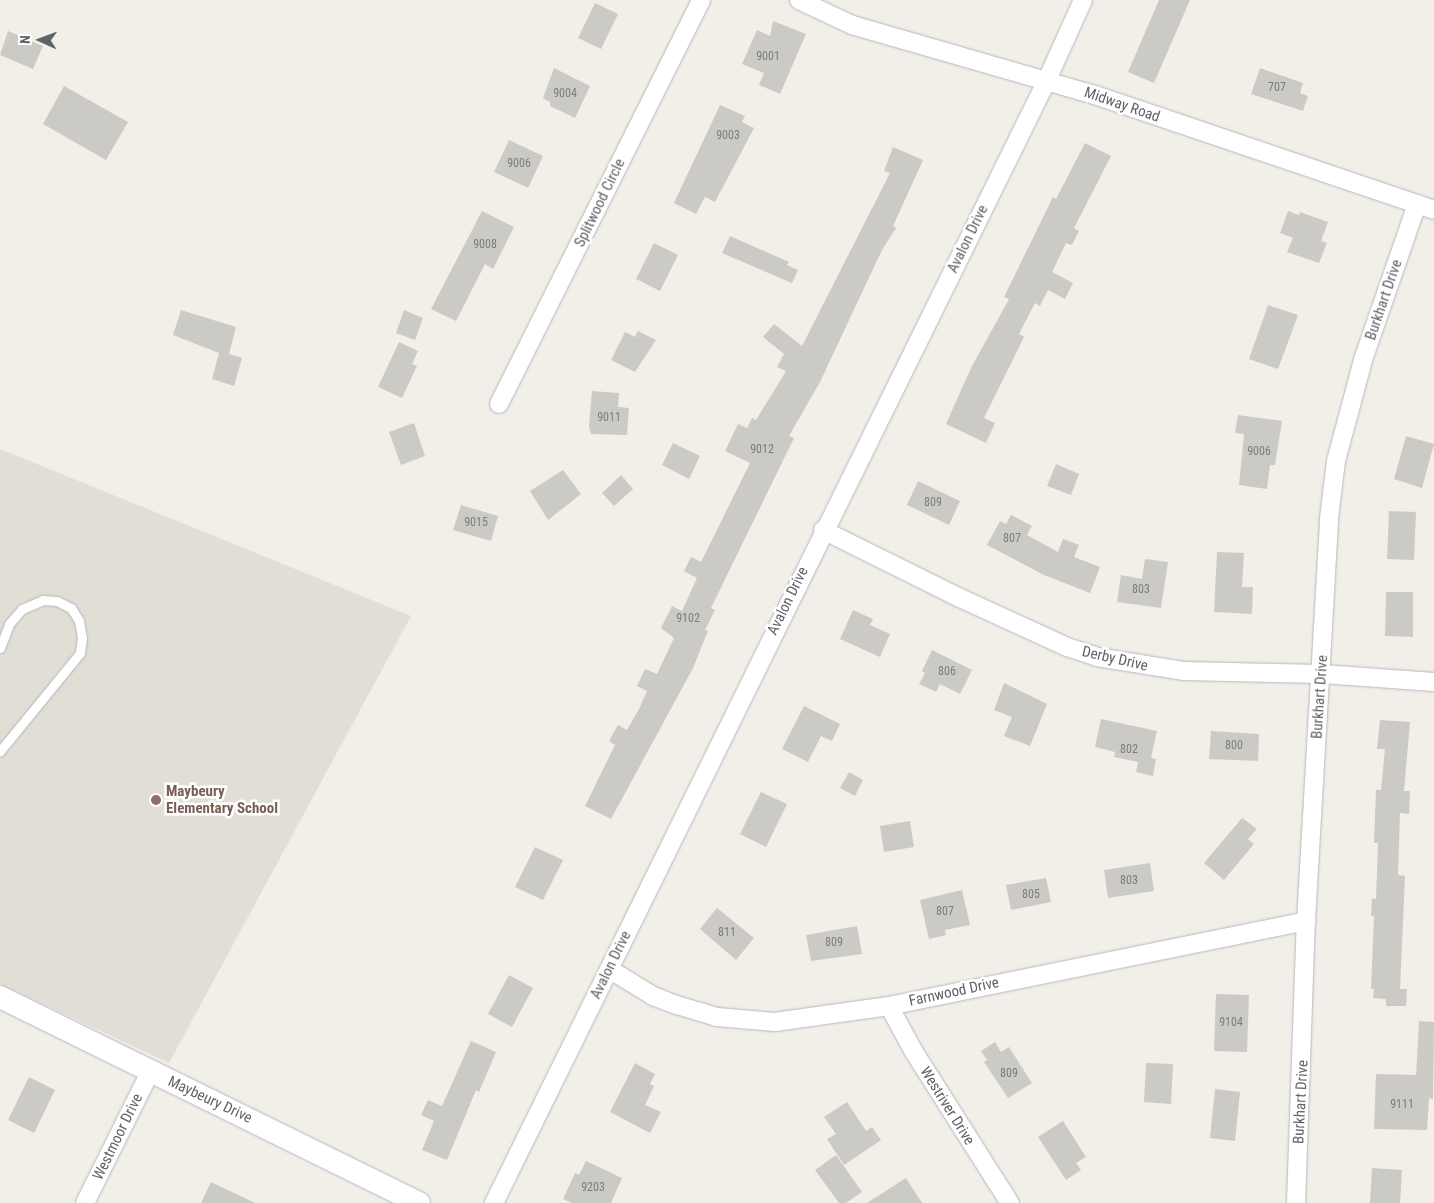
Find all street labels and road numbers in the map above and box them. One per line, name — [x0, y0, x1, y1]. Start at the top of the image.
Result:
street label: Midway Road — [1082, 84, 1162, 126]
street label: Splitwood Circle — [571, 156, 629, 250]
street label: Avalon Drive — [944, 202, 992, 276]
street label: Burkhart Drive — [1362, 257, 1406, 343]
street label: Avalon Drive — [764, 564, 812, 638]
street label: Derby Drive — [1080, 643, 1150, 675]
street label: Burkhart Drive — [1308, 655, 1332, 739]
street label: Avalon Drive — [587, 928, 635, 1002]
street label: Farnwood Drive — [907, 974, 1001, 1010]
street label: Burkhart Drive — [1290, 1060, 1312, 1144]
street label: Westriver Drive — [916, 1064, 978, 1148]
street label: Maybeury Drive — [165, 1073, 255, 1127]
street label: Westmoor Drive — [89, 1091, 147, 1183]

